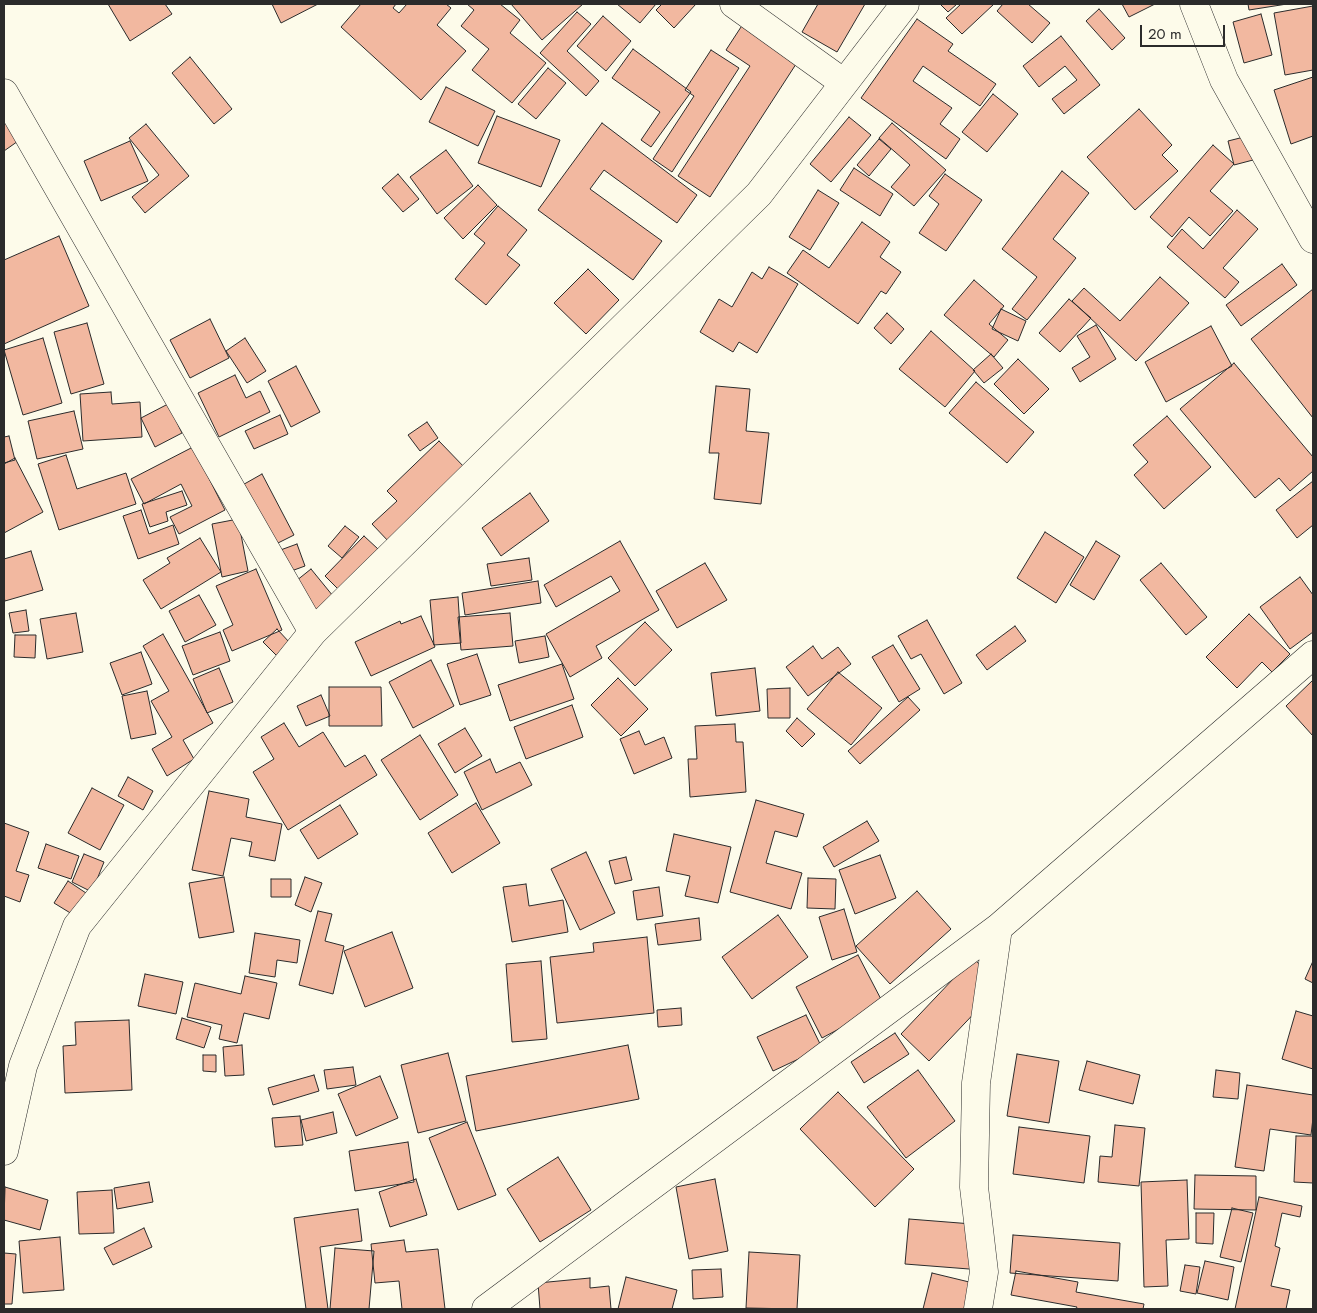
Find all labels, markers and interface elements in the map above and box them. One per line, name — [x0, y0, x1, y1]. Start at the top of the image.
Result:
scale bar — [1142, 15, 1227, 47]
text: 20 m — [1148, 23, 1182, 45]

